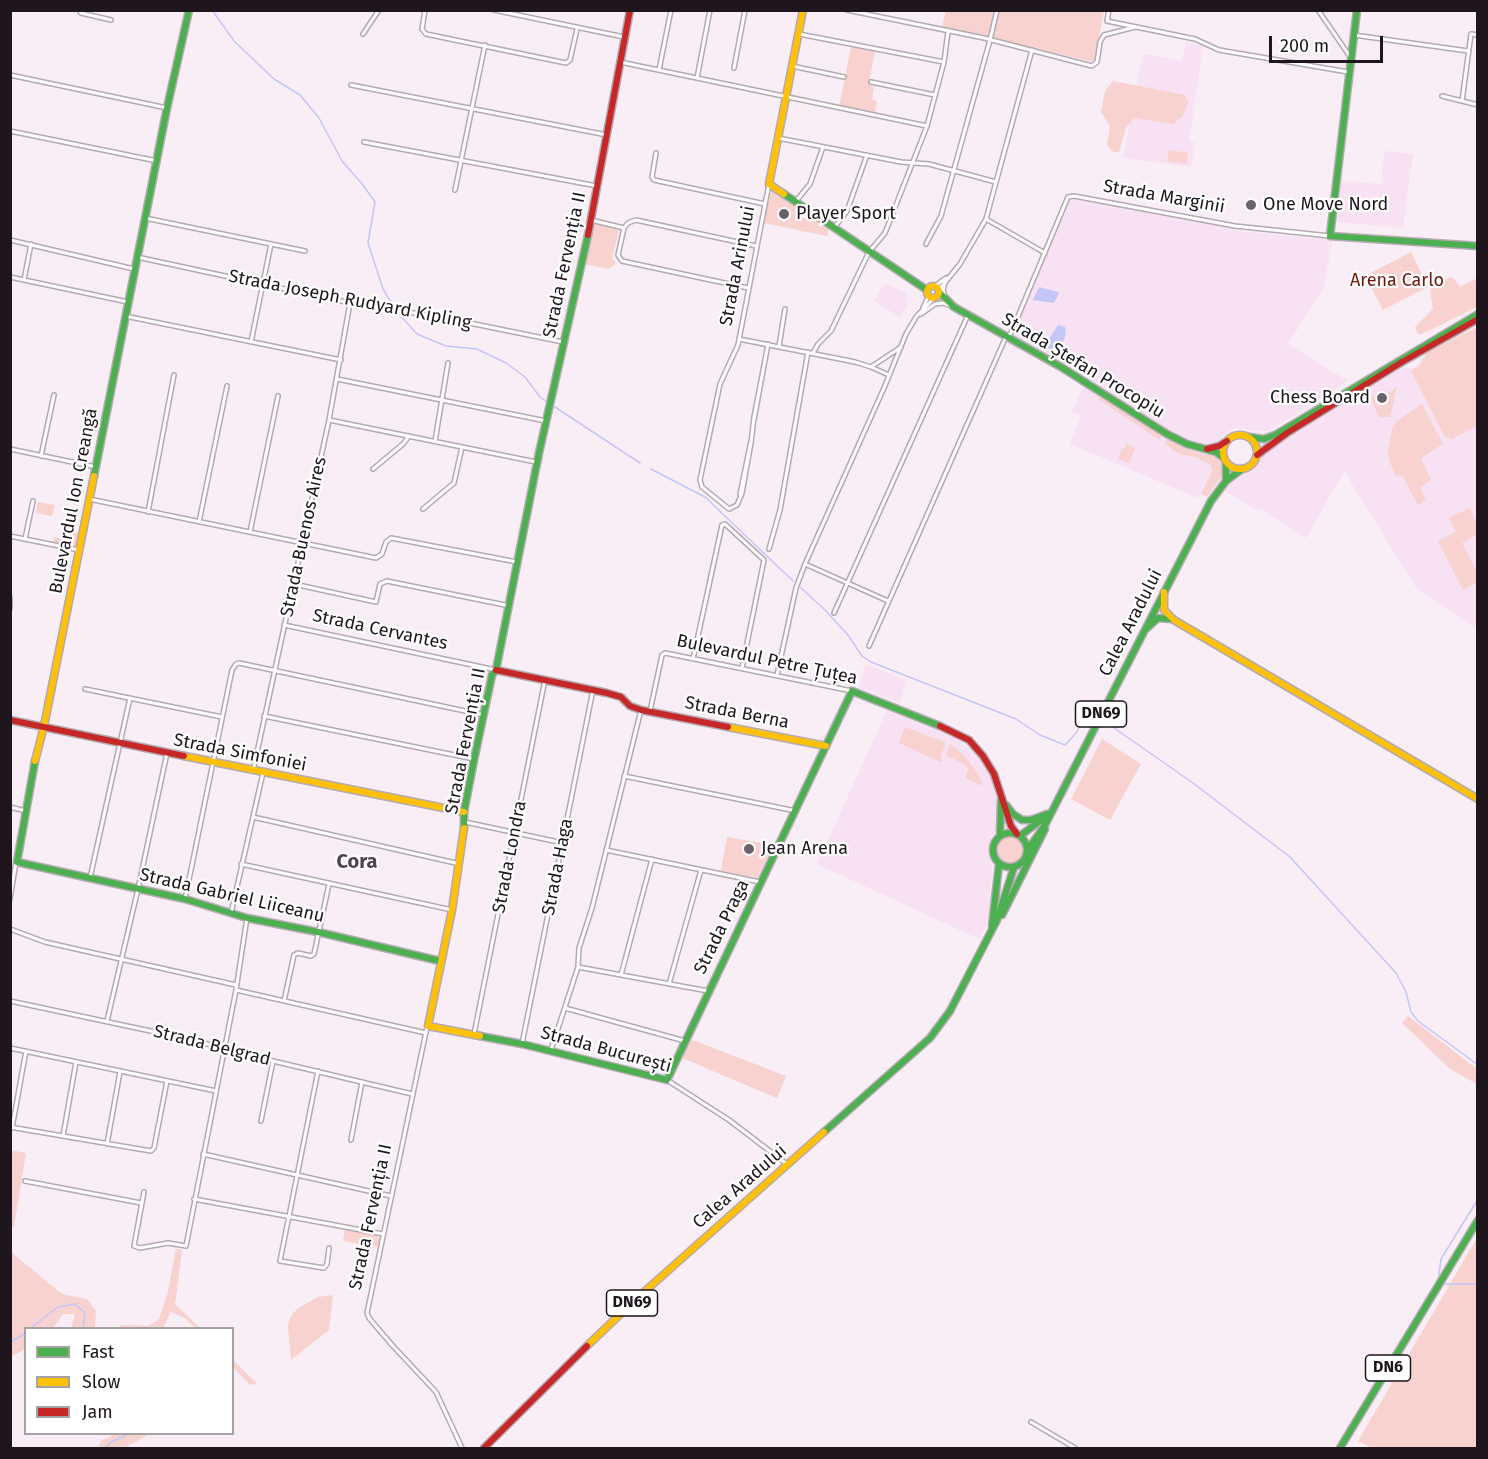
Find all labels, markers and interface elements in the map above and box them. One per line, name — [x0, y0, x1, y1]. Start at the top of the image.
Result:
scale bar — [1272, 24, 1386, 62]
text: 200 m — [1280, 35, 1329, 57]
street label: Strada Marginii — [1101, 176, 1227, 218]
street label: Strada Fervenția II — [539, 190, 591, 340]
place label: One Move Nord — [1263, 194, 1388, 216]
marker: One Move Nord — [1244, 198, 1258, 212]
place label: Player Sport — [796, 203, 896, 225]
street label: Strada Arinului — [716, 204, 760, 328]
marker: Player Sport — [777, 207, 791, 221]
street label: Strada Joseph Rudyard Kipling — [227, 266, 473, 334]
park label: Arena Carlo — [1350, 270, 1444, 292]
street label: Strada Ștefan Procopiu — [998, 309, 1168, 423]
place label: Chess Board — [1270, 387, 1370, 409]
marker: Chess Board — [1375, 391, 1389, 405]
street label: Bulevardul Ion Creangă — [45, 406, 103, 596]
street label: Strada Buenos Aires — [276, 455, 332, 619]
street label: Calea Aradului — [1095, 566, 1167, 680]
street label: Strada Cervantes — [310, 605, 450, 655]
street label: Bulevardul Petre Țuțea — [675, 630, 859, 690]
street label: Strada Fervenția II — [441, 666, 491, 816]
street label: Strada Berna — [683, 692, 791, 734]
road number: DN69 — [1076, 701, 1126, 727]
street label: Strada Simfoniei — [172, 730, 308, 776]
street label: Strada Londra — [489, 799, 531, 915]
street label: Strada Haga — [538, 817, 578, 917]
place label: Jean Arena — [761, 838, 848, 860]
marker: Jean Arena — [742, 842, 756, 856]
district label: Cora — [336, 850, 378, 874]
street label: Strada Gabriel Liiceanu — [137, 864, 327, 928]
street label: Strada Praga — [690, 876, 754, 978]
street label: Strada Belgrad — [151, 1021, 273, 1071]
street label: Strada București — [538, 1022, 674, 1078]
street label: Calea Aradului — [689, 1140, 791, 1234]
street label: Strada Fervenția II — [345, 1142, 397, 1292]
road number: DN69 — [606, 1290, 658, 1316]
legend — [24, 1327, 234, 1435]
text: Fast — [82, 1341, 114, 1363]
road number: DN6 — [1366, 1355, 1410, 1381]
text: Slow — [82, 1371, 120, 1393]
text: Jam — [82, 1401, 113, 1423]

